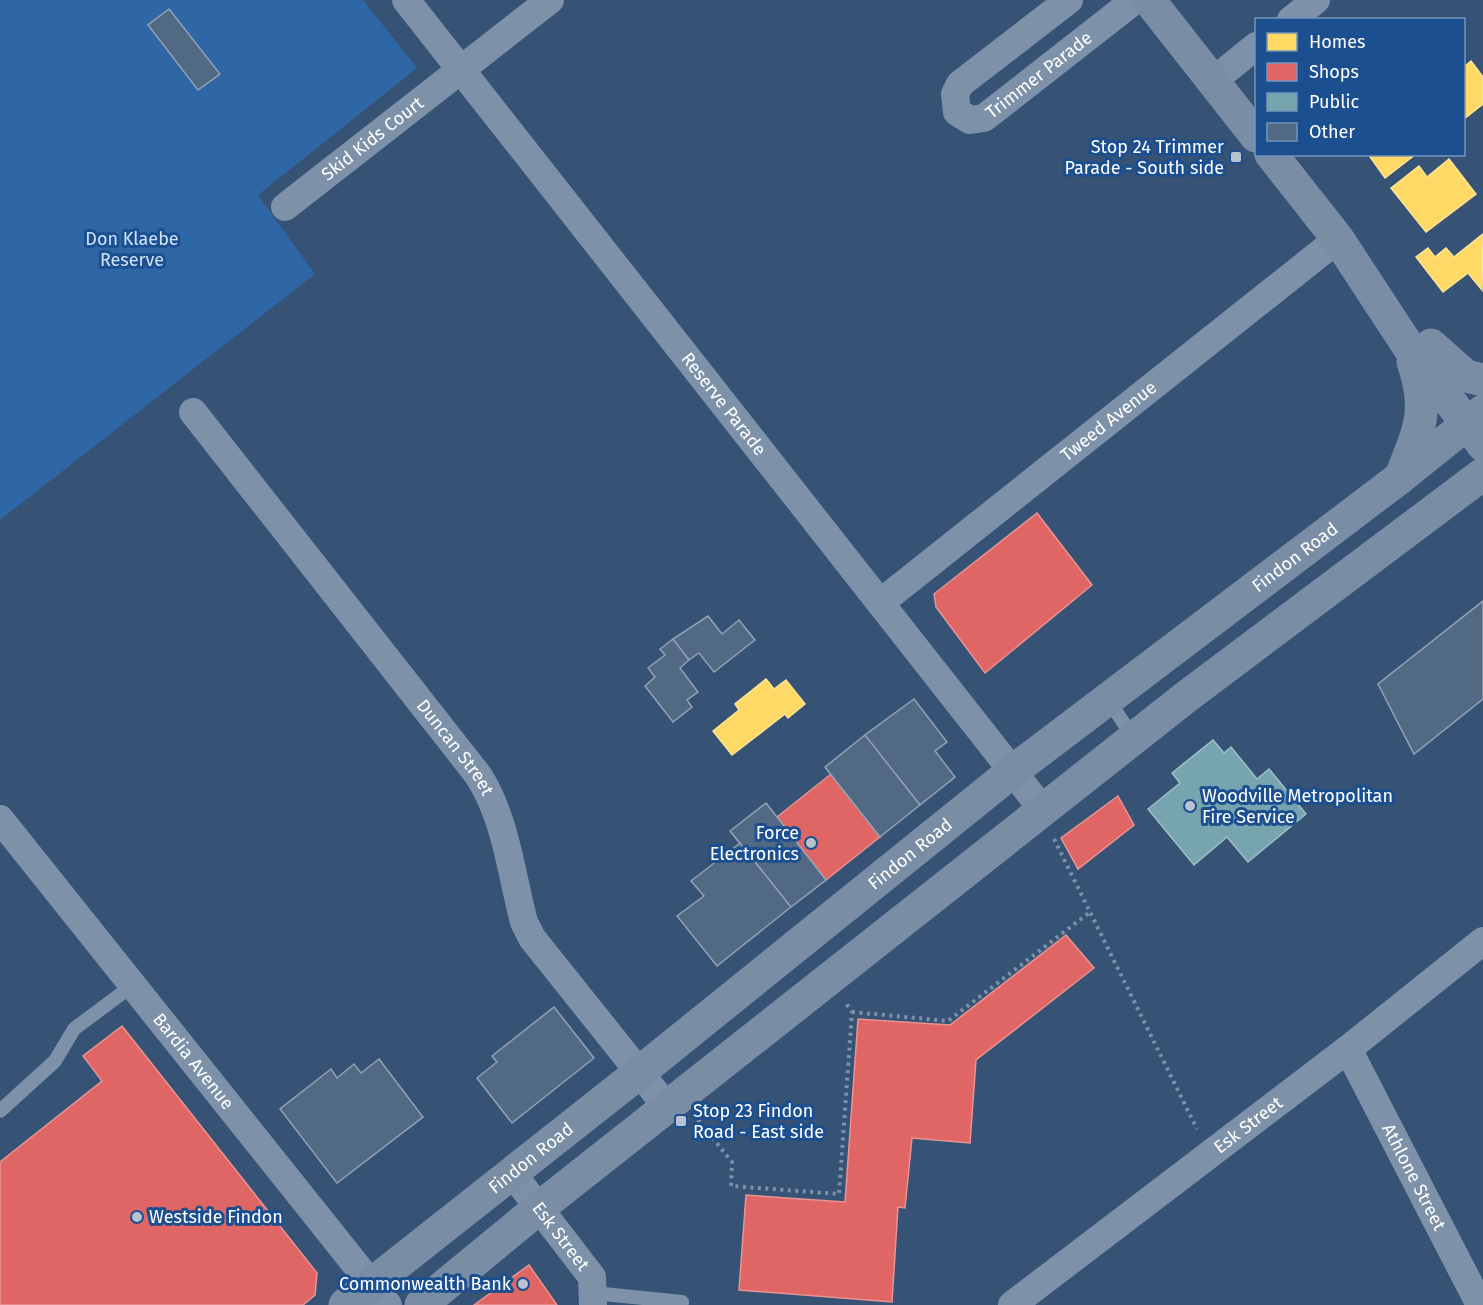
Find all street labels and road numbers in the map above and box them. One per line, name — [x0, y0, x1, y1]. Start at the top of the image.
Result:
street label: Trimmer Parade — [981, 27, 1097, 124]
street label: Skid Kids Court — [317, 92, 428, 185]
street label: Reserve Parade — [676, 348, 771, 460]
street label: Tweed Avenue — [1056, 376, 1161, 466]
street label: Findon Road — [1248, 518, 1342, 597]
street label: Duncan Street — [412, 695, 499, 800]
street label: Findon Road — [864, 813, 957, 895]
street label: Bardia Avenue — [148, 1009, 239, 1114]
street label: Esk Street — [1209, 1091, 1287, 1158]
street label: Findon Road — [484, 1118, 578, 1198]
street label: Athlone Street — [1377, 1120, 1451, 1235]
street label: Esk Street — [527, 1198, 594, 1276]

